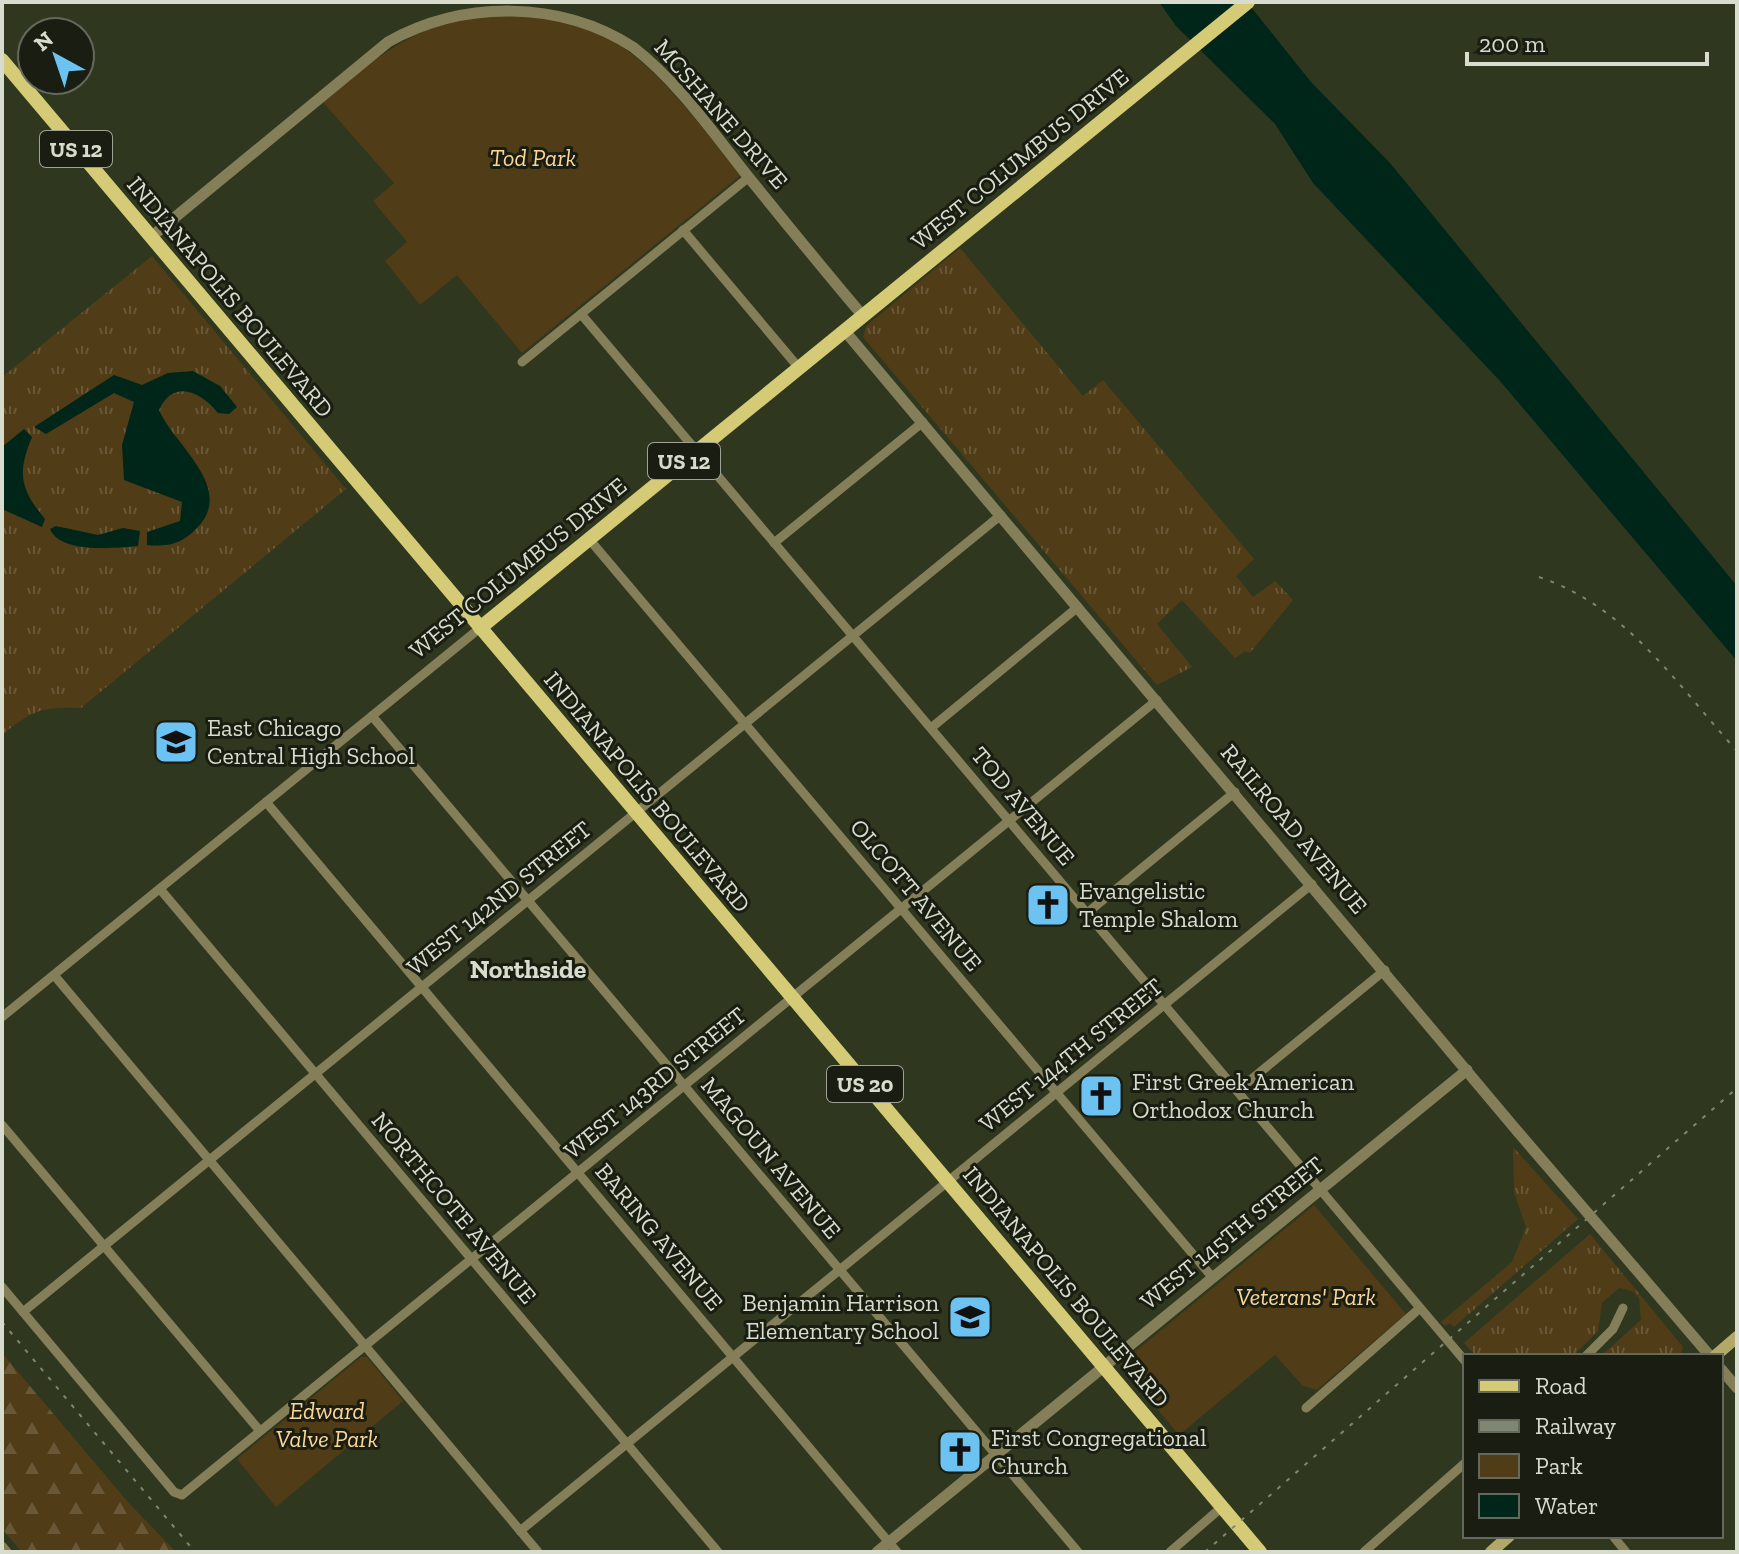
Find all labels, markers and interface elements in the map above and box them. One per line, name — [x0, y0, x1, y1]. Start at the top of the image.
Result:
north arrow — [16, 16, 96, 96]
scale bar — [1467, 16, 1707, 66]
text: N — [28, 25, 59, 57]
text: 200 m — [1479, 29, 1545, 58]
street label: MCSHANE DRIVE — [648, 33, 794, 194]
street label: WEST COLUMBUS DRIVE — [905, 62, 1134, 255]
road number: US 12 — [40, 131, 112, 167]
park label: Tod Park — [490, 143, 576, 172]
street label: INDIANAPOLIS BOULEVARD — [121, 170, 340, 423]
road number: US 12 — [648, 443, 720, 479]
street label: WEST COLUMBUS DRIVE — [403, 471, 632, 664]
street label: INDIANAPOLIS BOULEVARD — [538, 665, 757, 918]
place label: East Chicago Central High School — [207, 713, 415, 770]
school or university icon: East Chicago Central High School — [152, 718, 200, 766]
street label: RAILROAD AVENUE — [1215, 738, 1374, 919]
street label: TOD AVENUE — [965, 740, 1081, 871]
street label: OLCOTT AVENUE — [844, 813, 989, 977]
street label: WEST 142ND STREET — [400, 814, 597, 981]
place label: Evangelistic Temple Shalom — [1079, 876, 1238, 933]
church icon: Evangelistic Temple Shalom — [1024, 881, 1072, 929]
district label: Northside — [470, 953, 587, 985]
street label: WEST 144TH STREET — [973, 972, 1168, 1138]
street label: WEST 143RD STREET — [558, 1000, 752, 1165]
road number: US 20 — [827, 1066, 903, 1102]
place label: First Greek American Orthodox Church — [1132, 1067, 1355, 1124]
street label: MAGOUN AVENUE — [695, 1071, 848, 1244]
church icon: First Greek American Orthodox Church — [1077, 1072, 1125, 1120]
street label: NORTHCOTE AVENUE — [366, 1106, 543, 1309]
street label: WEST 145TH STREET — [1134, 1150, 1329, 1316]
street label: BARING AVENUE — [589, 1157, 729, 1316]
street label: INDIANAPOLIS BOULEVARD — [957, 1160, 1176, 1413]
park label: Veterans' Park — [1236, 1282, 1376, 1311]
place label: Benjamin Harrison Elementary School — [742, 1288, 939, 1345]
school or university icon: Benjamin Harrison Elementary School — [946, 1293, 994, 1341]
legend — [1463, 1354, 1723, 1538]
text: Road — [1535, 1371, 1587, 1400]
park label: Edward Valve Park — [276, 1396, 379, 1453]
text: Railway — [1535, 1411, 1617, 1440]
place label: First Congregational Church — [991, 1423, 1207, 1480]
church icon: First Congregational Church — [936, 1428, 984, 1476]
text: Park — [1535, 1451, 1583, 1480]
text: Water — [1535, 1491, 1598, 1520]

